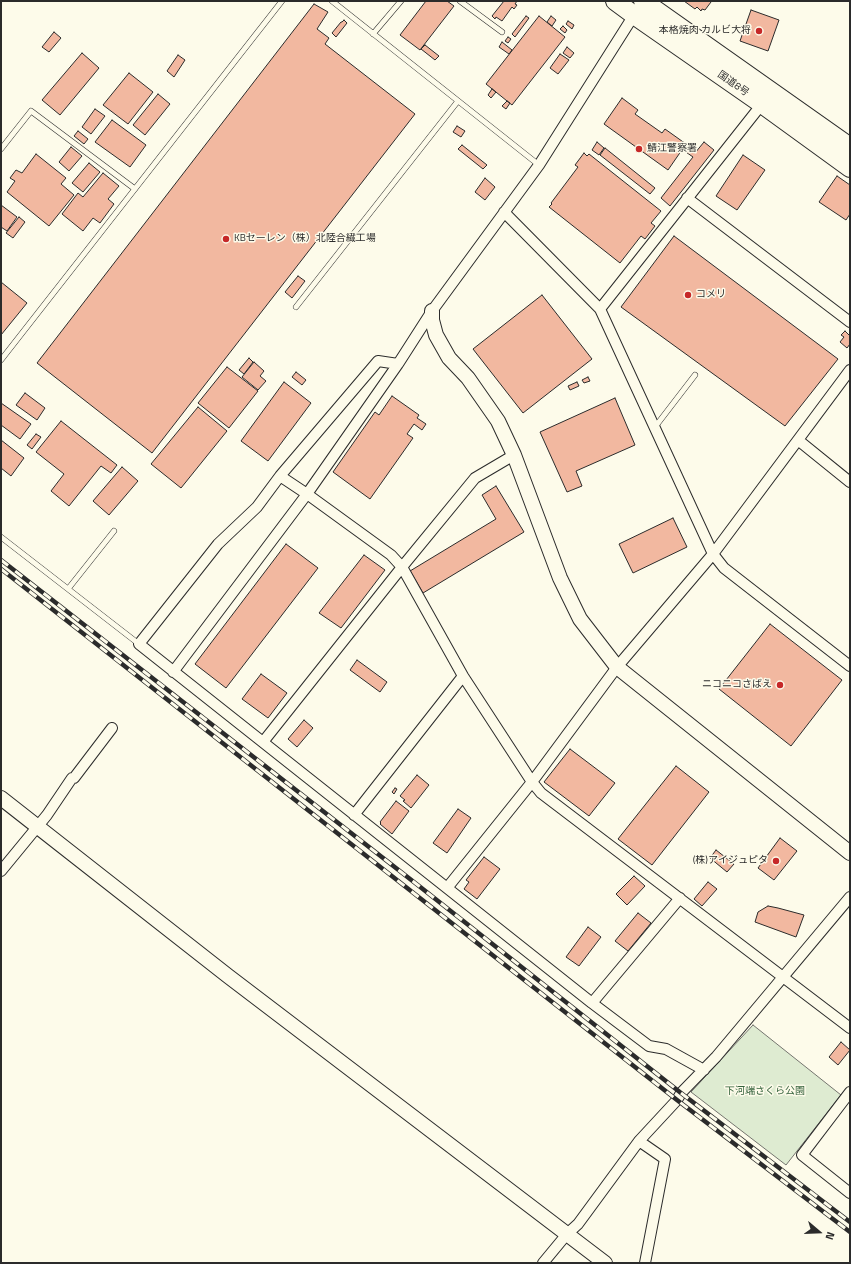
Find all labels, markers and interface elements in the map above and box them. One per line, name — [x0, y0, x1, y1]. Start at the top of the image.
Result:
place label: 本格焼肉 カルビ大将 — [659, 25, 751, 37]
marker: 本格焼肉 カルビ大将 — [754, 26, 764, 36]
street label: 国道8号 — [715, 69, 751, 99]
place label: 鯖江警察署 — [647, 143, 697, 155]
marker: 鯖江警察署 — [634, 144, 644, 154]
place label: KBセーレン（株）北陸合繊工場 — [234, 233, 376, 245]
marker: KBセーレン（株）北陸合繊工場 — [221, 234, 231, 244]
place label: コメリ — [696, 289, 726, 301]
marker: コメリ — [683, 290, 693, 300]
place label: ニコニコさばえ — [702, 679, 772, 691]
marker: ニコニコさばえ — [775, 680, 785, 690]
place label: (株)アイジュピタ — [693, 855, 768, 867]
marker: (株)アイジュピタ — [771, 856, 781, 866]
park label: 下河端さくら公園 — [725, 1086, 805, 1098]
north arrow — [799, 1212, 839, 1252]
text: N — [822, 1230, 839, 1242]

